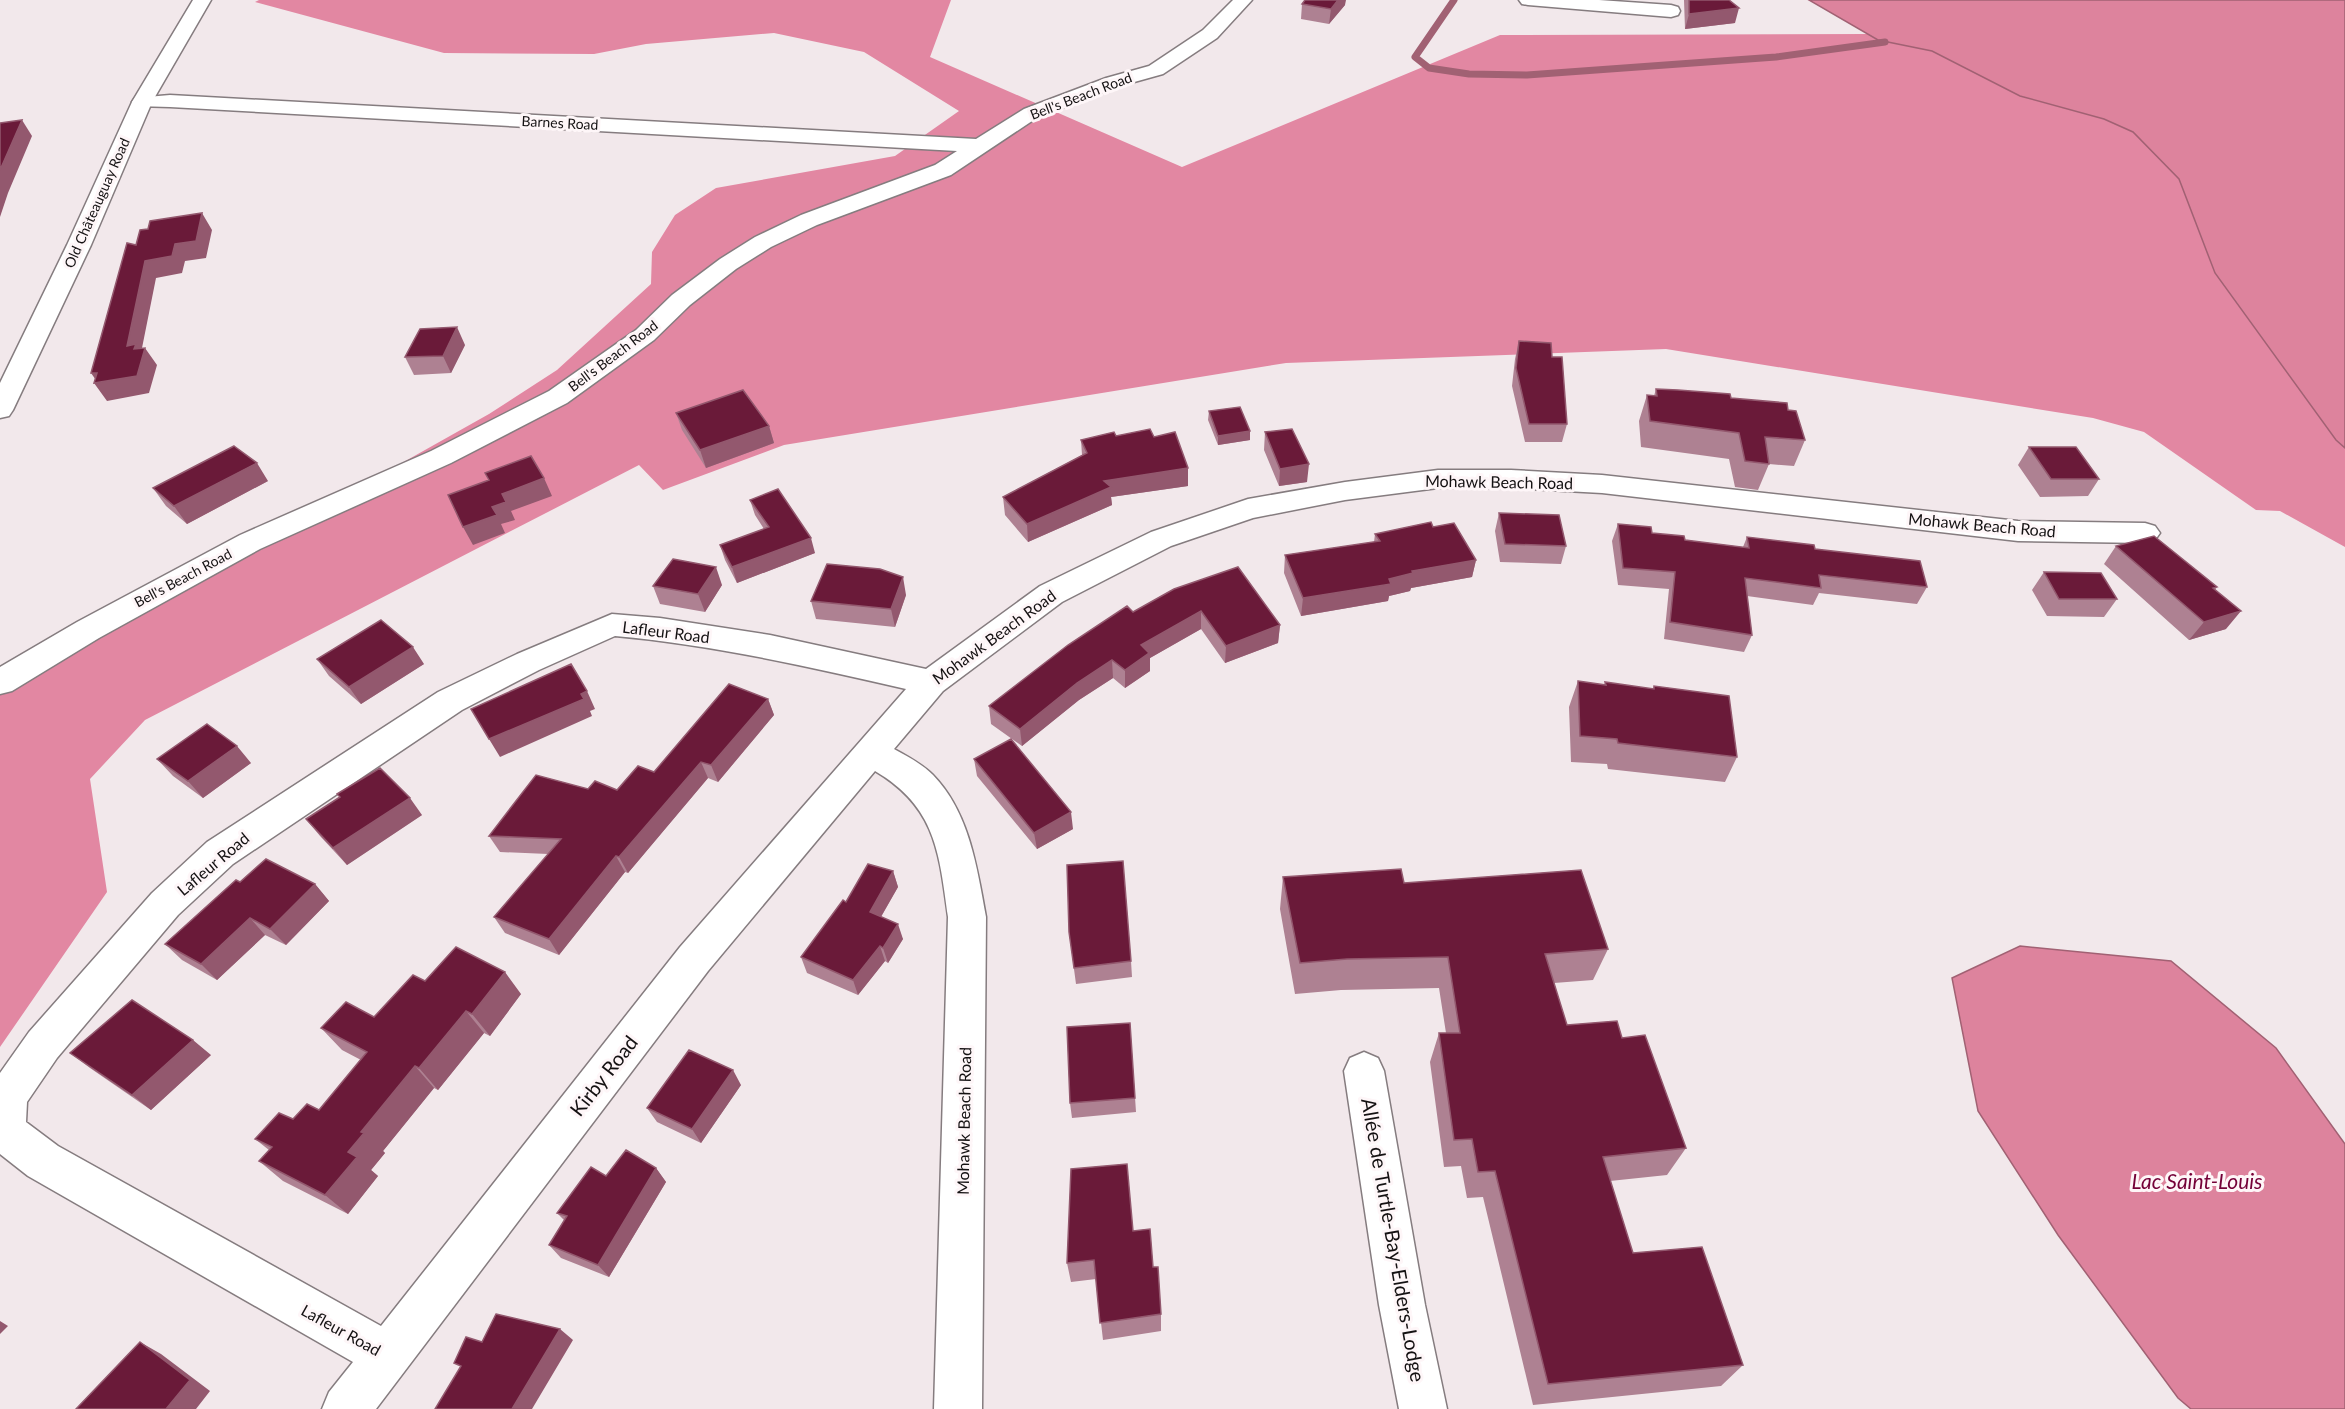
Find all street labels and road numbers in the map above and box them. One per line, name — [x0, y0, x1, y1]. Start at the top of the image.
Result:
street label: Bell's Beach Road — [1027, 68, 1134, 123]
street label: Barnes Road — [521, 112, 599, 133]
street label: Old Châteauguay Road — [60, 135, 133, 270]
street label: Bell's Beach Road — [565, 316, 661, 395]
street label: Mohawk Beach Road — [1425, 471, 1573, 492]
street label: Mohawk Beach Road — [1907, 509, 2057, 540]
street label: Bell's Beach Road — [131, 545, 234, 610]
street label: Mohawk Beach Road — [928, 585, 1059, 688]
street label: Lafleur Road — [621, 617, 711, 646]
street label: Lafleur Road — [173, 828, 252, 899]
street label: Kirby Road — [564, 1030, 642, 1120]
street label: Mohawk Beach Road — [953, 1047, 974, 1195]
street label: Allée de Turtle-Bay-Elders-Lodge — [1357, 1096, 1431, 1384]
street label: Lafleur Road — [298, 1300, 384, 1359]

